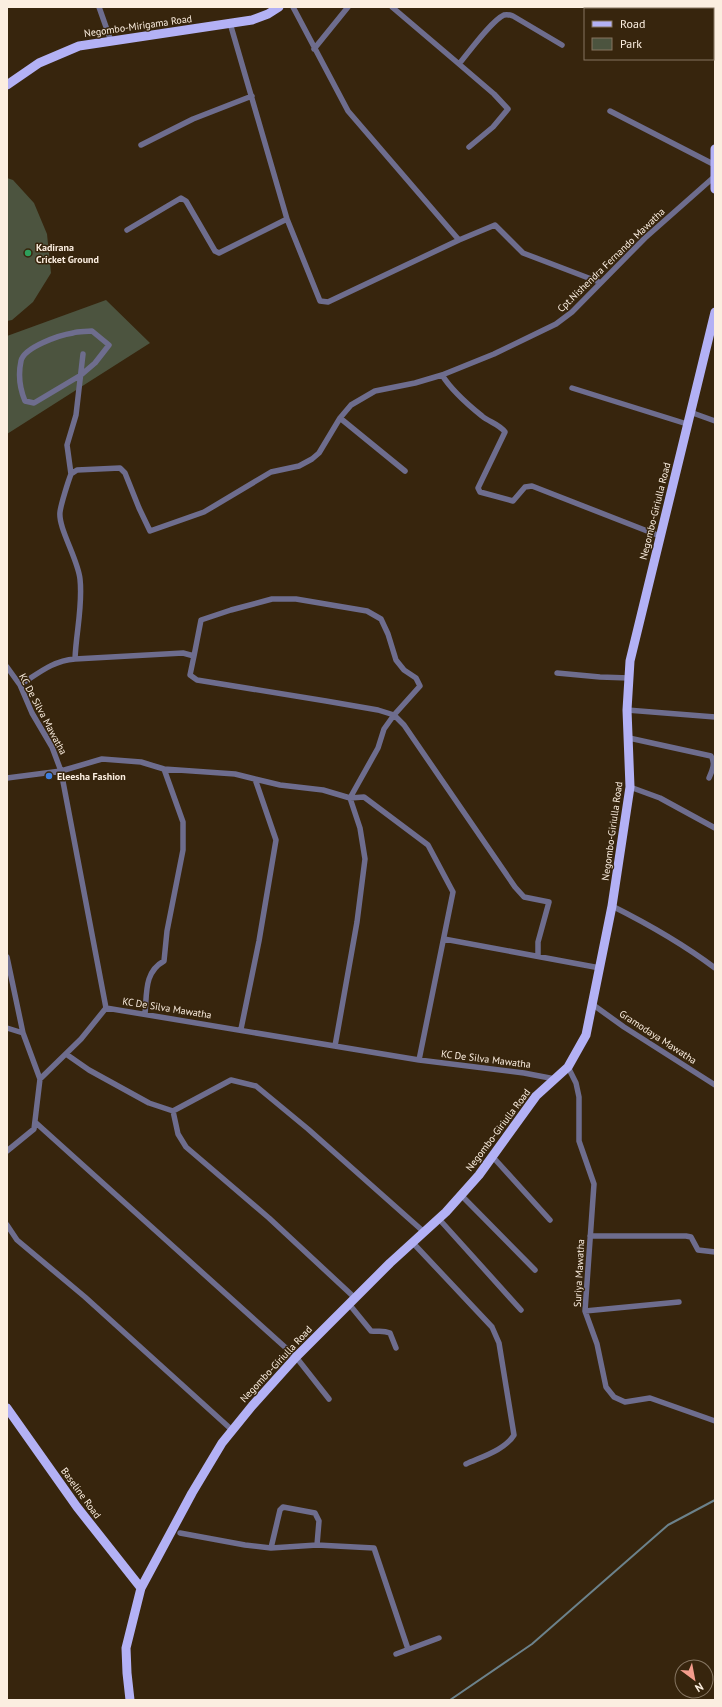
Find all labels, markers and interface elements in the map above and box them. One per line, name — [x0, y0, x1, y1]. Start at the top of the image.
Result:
legend — [584, 8, 714, 60]
street label: Negombo-Mirigama Road — [83, 12, 193, 40]
text: Road — [620, 16, 645, 31]
text: Park — [620, 36, 642, 51]
street label: Cpt.Nishendra Fernando Mawatha — [554, 205, 668, 315]
place label: Kadirana Cricket Ground — [36, 241, 99, 266]
marker: Kadirana Cricket Ground — [23, 248, 33, 258]
street label: Negombo-Giriulla Road — [637, 461, 673, 561]
street label: KC De Silva Mawatha — [16, 671, 70, 757]
place label: Eleesha Fashion — [57, 770, 126, 783]
marker: Eleesha Fashion — [44, 771, 54, 781]
street label: Negombo-Giriulla Road — [599, 781, 625, 881]
street label: KC De Silva Mawatha — [121, 995, 213, 1021]
street label: Gramodaya Mawatha — [617, 1007, 699, 1067]
street label: KC De Silva Mawatha — [440, 1047, 532, 1071]
street label: Negombo-Giriulla Road — [463, 1086, 533, 1174]
street label: Suriya Mawatha — [571, 1239, 587, 1307]
street label: Negombo-Giriulla Road — [237, 1323, 315, 1405]
street label: Baseline Road — [58, 1465, 104, 1521]
north arrow — [674, 1659, 714, 1699]
text: N — [693, 1680, 706, 1695]

